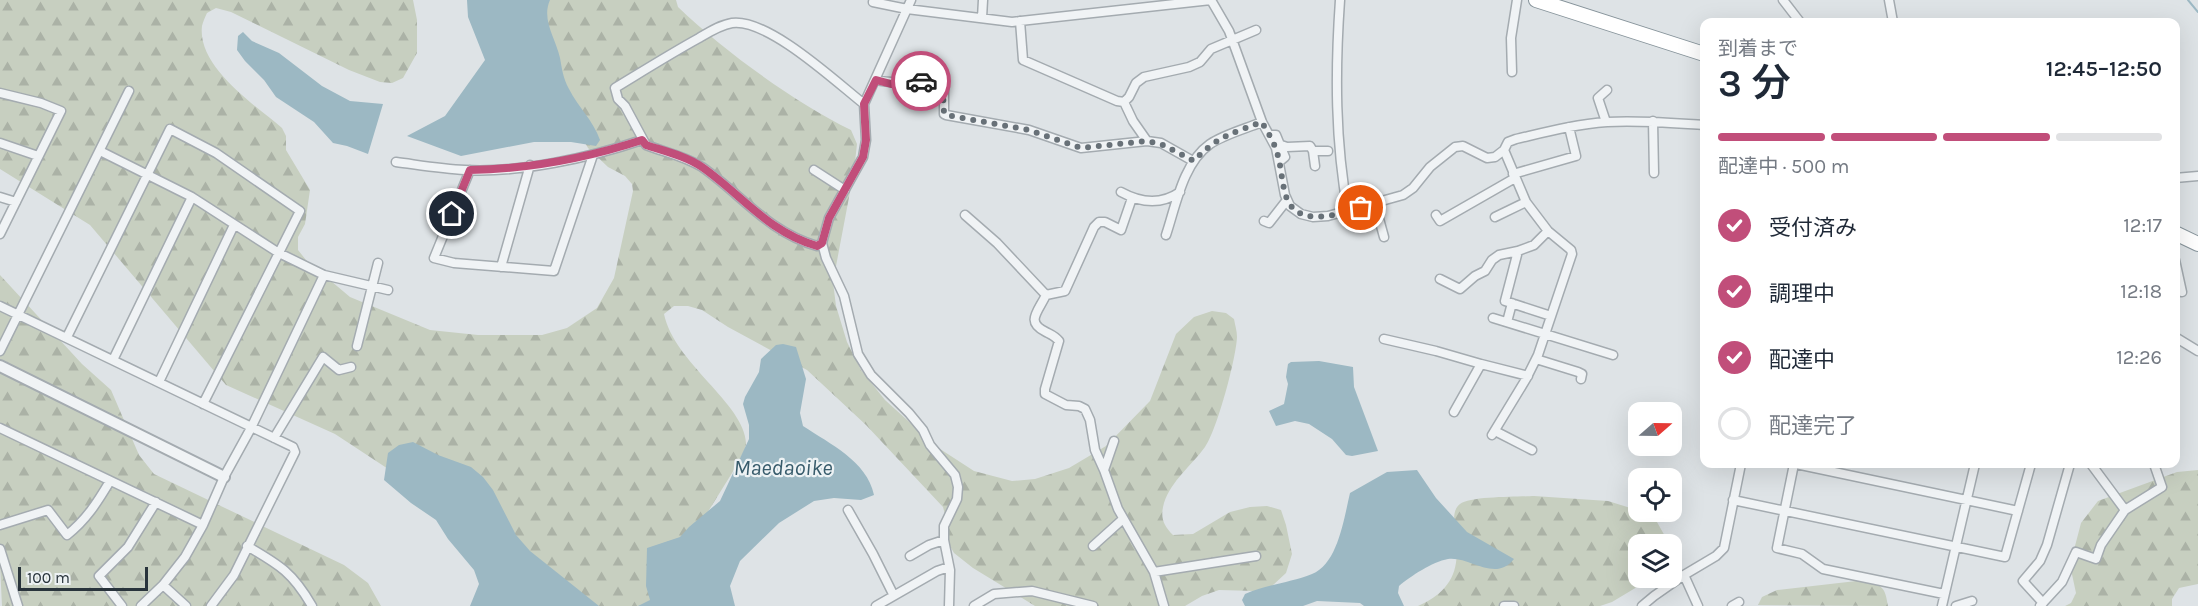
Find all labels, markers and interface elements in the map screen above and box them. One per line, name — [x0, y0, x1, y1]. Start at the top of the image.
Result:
text: 到着まで — [1718, 37, 1798, 60]
courier — [891, 51, 951, 111]
text: 12:45–12:50 — [2046, 56, 2162, 82]
text: 3 分 — [1718, 60, 1791, 106]
icon: car — [905, 65, 938, 98]
text: 配達中 · 500 m — [1718, 155, 1850, 178]
pin — [1335, 182, 1386, 233]
pin — [426, 188, 477, 239]
icon: bag — [1344, 191, 1377, 224]
icon: home — [435, 197, 468, 230]
icon: check — [1718, 209, 1751, 242]
text: 12:17 — [2123, 214, 2162, 237]
text: 受付済み — [1769, 215, 1857, 241]
icon: check — [1718, 275, 1751, 308]
text: 12:18 — [2120, 280, 2162, 303]
text: 調理中 — [1769, 281, 1835, 307]
icon: check — [1718, 341, 1751, 374]
text: 12:26 — [2116, 346, 2162, 369]
text: 配達中 — [1769, 347, 1835, 373]
north arrow — [1628, 402, 1682, 456]
map controls — [1628, 402, 1682, 588]
text: 配達完了 — [1769, 413, 1857, 439]
water label: Maedaoike — [734, 455, 833, 481]
button: locate — [1628, 468, 1682, 522]
button: layers — [1628, 534, 1682, 588]
scale bar — [18, 564, 148, 592]
text: 100 m — [27, 568, 70, 587]

